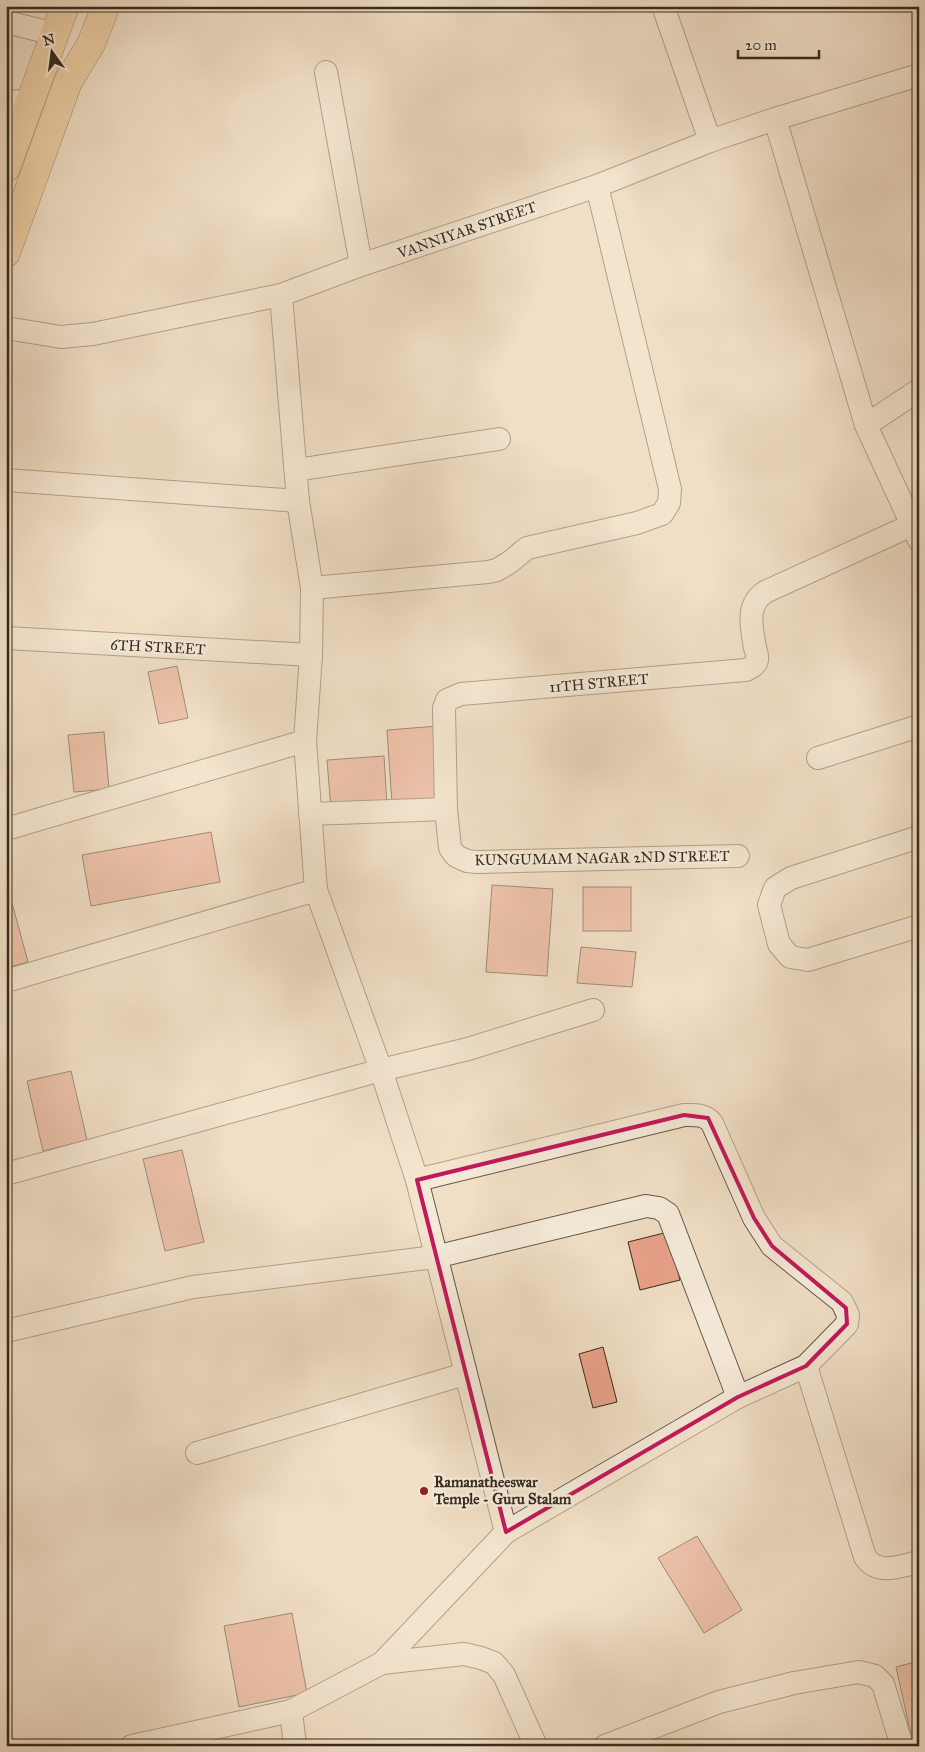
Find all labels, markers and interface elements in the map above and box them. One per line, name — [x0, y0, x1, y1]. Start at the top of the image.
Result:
north arrow — [28, 28, 78, 78]
scale bar — [738, 28, 819, 60]
text: N — [41, 30, 57, 50]
text: 20 m — [745, 36, 777, 54]
street label: VANNIYAR STREET — [394, 198, 539, 263]
street label: 6TH STREET — [110, 636, 206, 658]
street label: 11TH STREET — [549, 670, 649, 696]
street label: KUNGUMAM NAGAR 2ND STREET — [474, 847, 730, 869]
place label: Ramanatheeswar Temple - Guru Stalam — [433, 1473, 572, 1509]
marker: Ramanatheeswar Temple - Guru Stalam — [418, 1485, 430, 1497]

